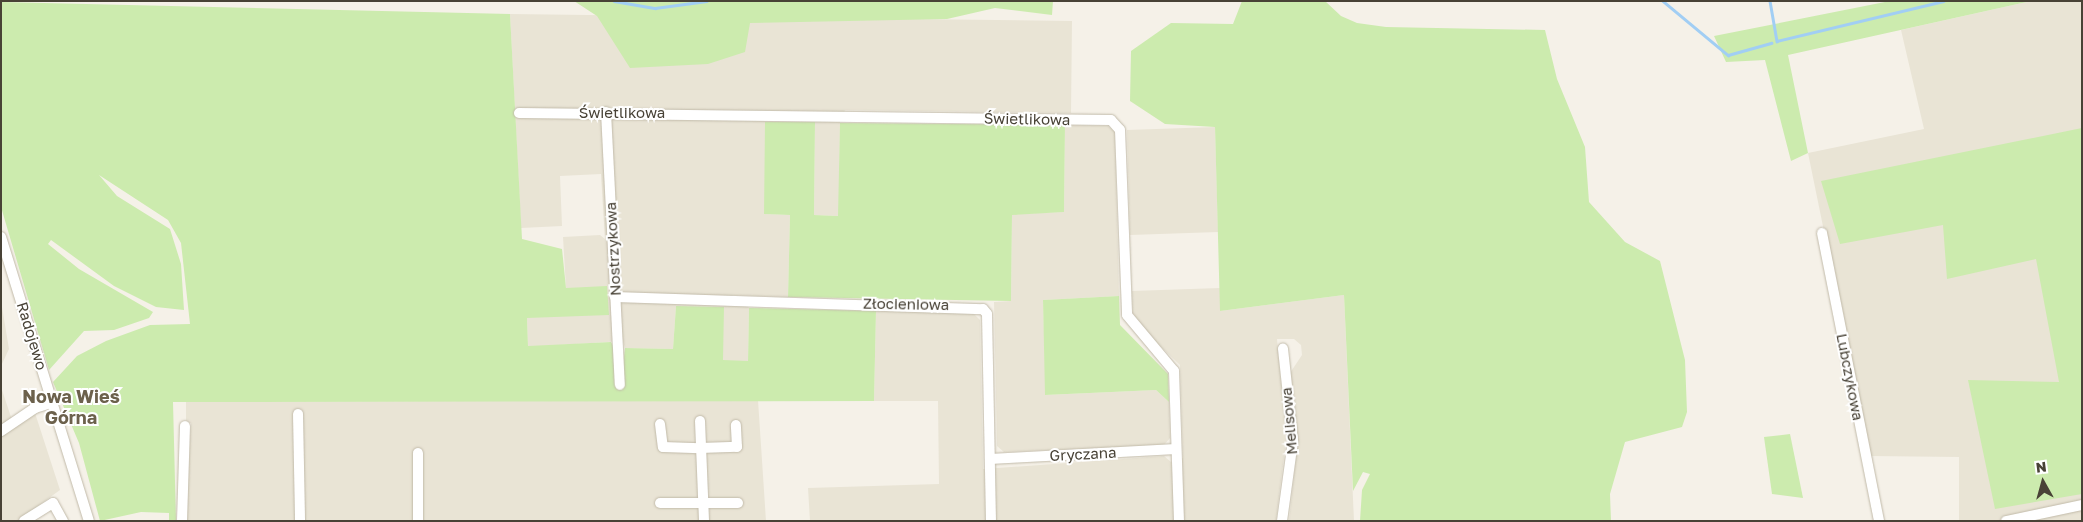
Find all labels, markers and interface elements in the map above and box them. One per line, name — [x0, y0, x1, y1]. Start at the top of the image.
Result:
street label: Świetlikowa — [579, 104, 665, 122]
street label: Świetlikowa — [984, 109, 1070, 129]
street label: Nostrzykowa — [602, 202, 624, 296]
street label: Złocieniowa — [863, 294, 949, 314]
street label: Radojewo — [13, 300, 51, 372]
street label: Lubczykowa — [1833, 332, 1867, 422]
district label: Nowa Wieś Górna — [22, 386, 120, 428]
street label: Melisowa — [1277, 387, 1301, 455]
street label: Gryczana — [1049, 443, 1117, 465]
north arrow — [2018, 457, 2068, 507]
text: N — [2035, 458, 2047, 476]

